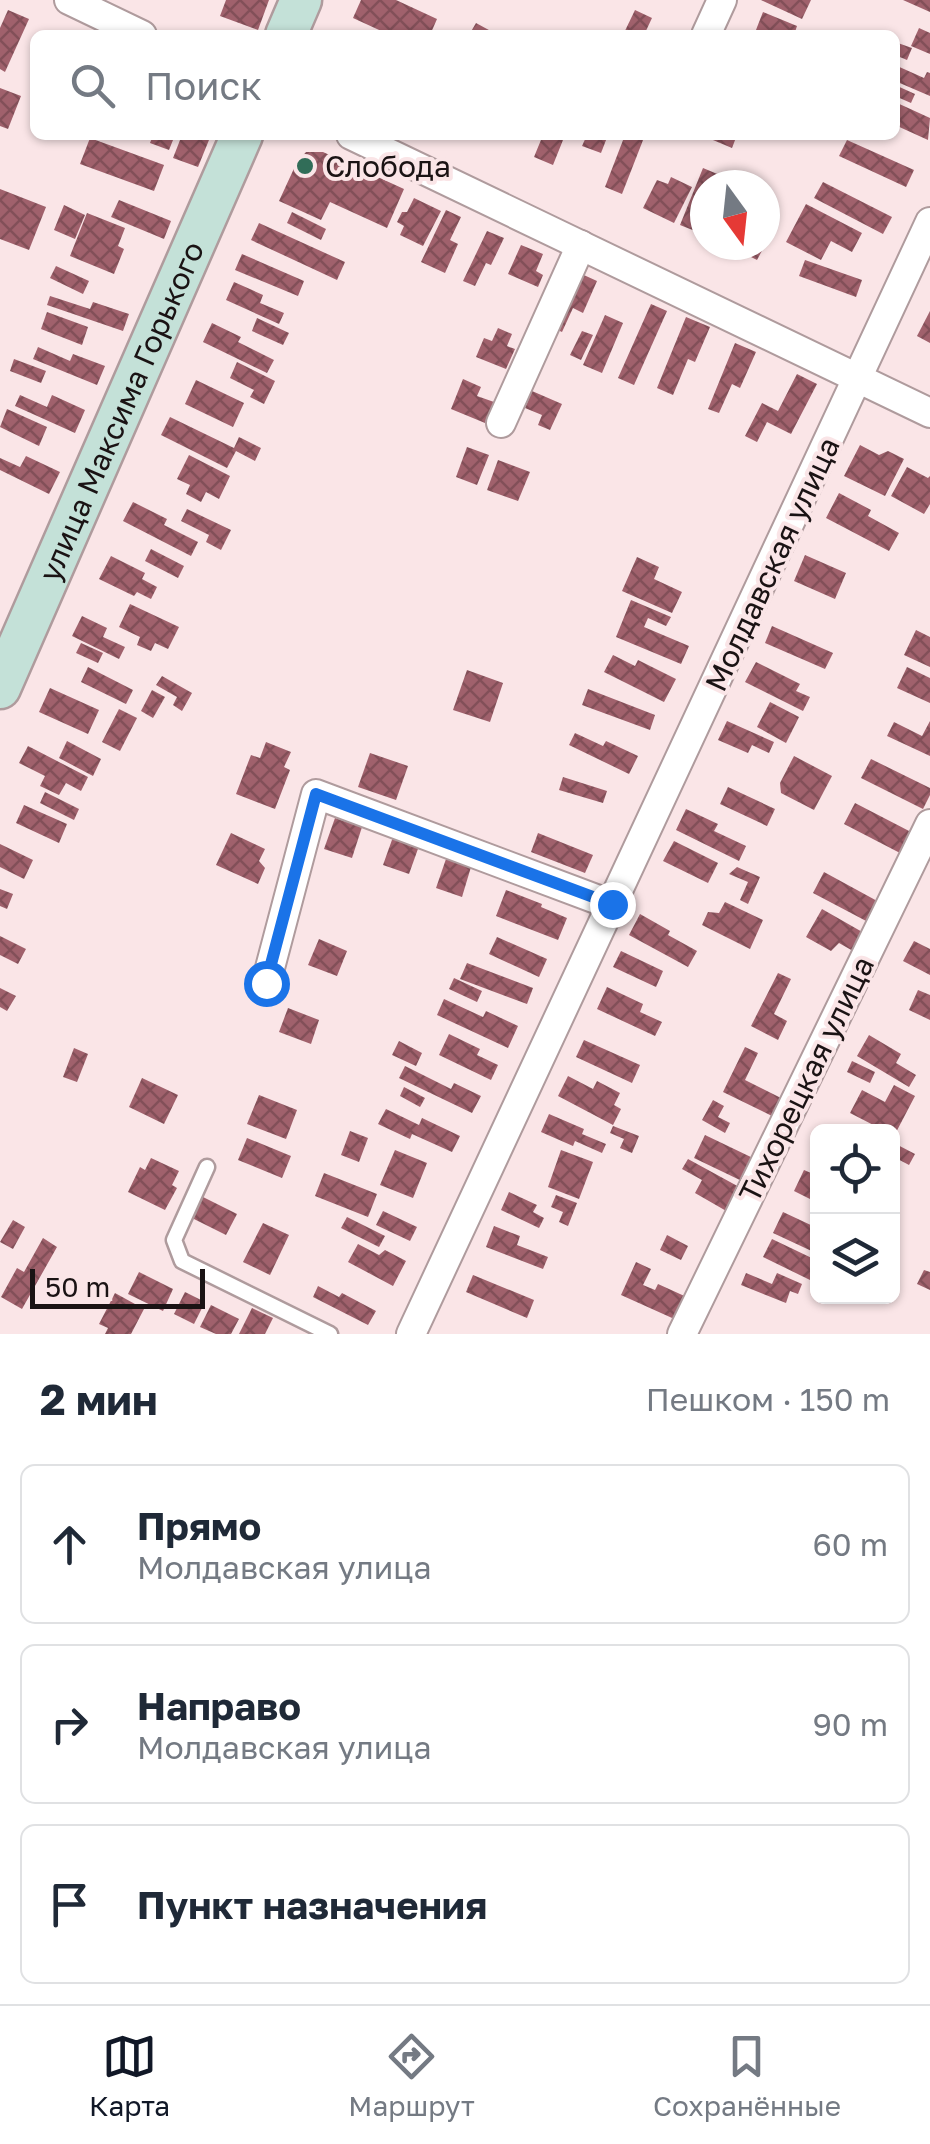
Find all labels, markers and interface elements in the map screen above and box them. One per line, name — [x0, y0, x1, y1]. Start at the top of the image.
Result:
search box — [30, 30, 900, 140]
icon: search — [65, 58, 120, 113]
text: Поиск — [145, 63, 262, 108]
place label: Слобода — [325, 148, 451, 184]
marker: Слобода — [294, 155, 316, 177]
north arrow — [690, 170, 780, 260]
street label: улица Максима Горького — [31, 236, 211, 587]
street label: Молдавская улица — [697, 431, 847, 697]
route end — [590, 882, 636, 928]
street label: Тихорецкая улица — [731, 950, 881, 1208]
route start — [244, 961, 290, 1007]
map controls — [810, 1124, 900, 1304]
button: locate — [810, 1124, 900, 1214]
button: layers — [810, 1214, 900, 1304]
scale bar — [30, 1264, 205, 1308]
text: 50 m — [45, 1270, 110, 1303]
text: 2 мин — [40, 1374, 158, 1424]
text: Пешком · 150 m — [646, 1380, 890, 1418]
text: Прямо — [137, 1503, 261, 1548]
icon: ahead — [42, 1517, 97, 1572]
text: 60 m — [812, 1525, 888, 1563]
text: Молдавская улица — [137, 1548, 432, 1586]
text: Направо — [137, 1683, 301, 1728]
icon: right — [42, 1697, 97, 1752]
text: 90 m — [812, 1705, 888, 1743]
text: Молдавская улица — [137, 1728, 432, 1766]
icon: arrive — [42, 1877, 97, 1932]
text: Пункт назначения — [137, 1882, 487, 1927]
tab: Карта — [89, 2029, 170, 2122]
tab: Маршрут — [348, 2029, 475, 2122]
tab: Сохранённые — [653, 2029, 841, 2122]

